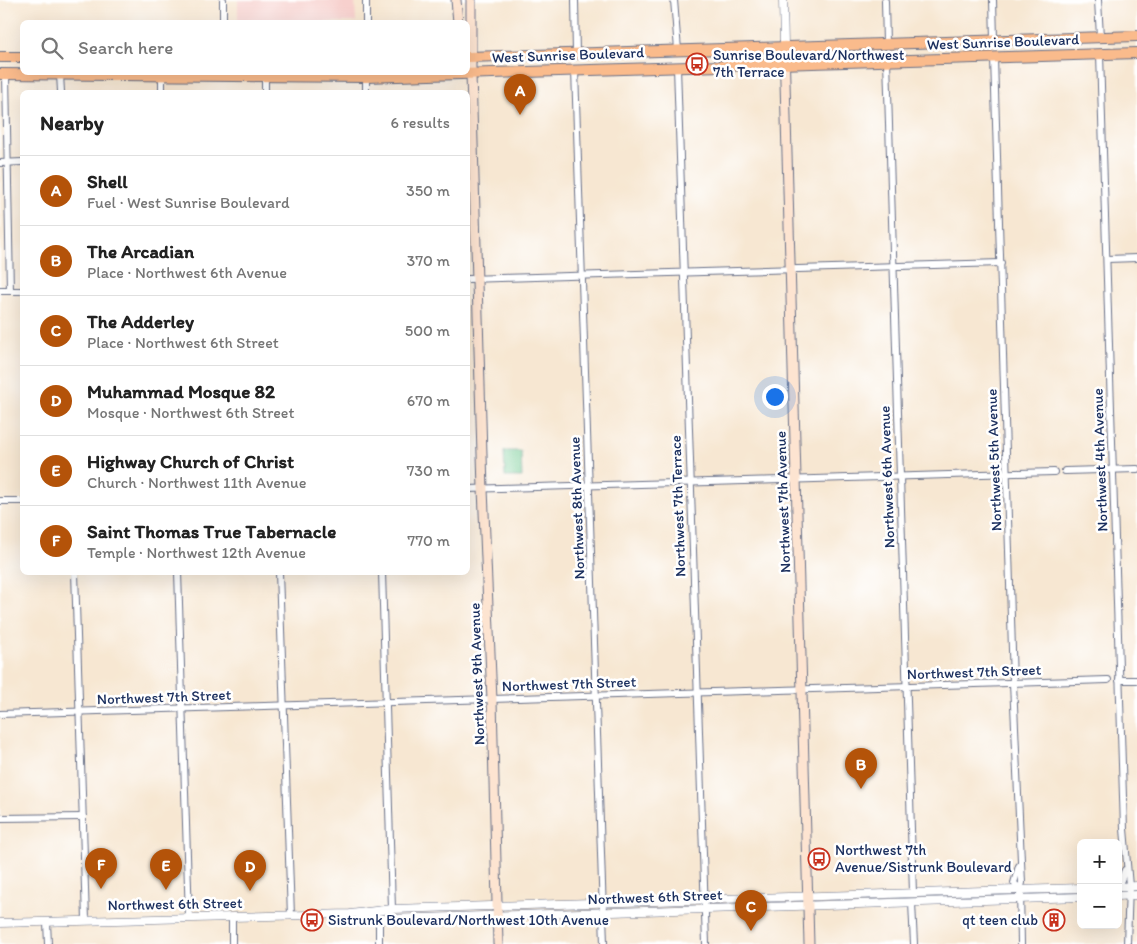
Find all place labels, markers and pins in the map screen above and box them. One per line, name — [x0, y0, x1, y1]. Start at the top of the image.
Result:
place label: Sunrise Boulevard/Northwest 7th Terrace — [713, 46, 905, 81]
bus stop icon: Sunrise Boulevard/Northwest 7th Terrace — [685, 52, 709, 76]
pin: A — [504, 74, 536, 115]
pin: B — [845, 748, 877, 789]
place label: Northwest 7th Avenue/Sistrunk Boulevard — [835, 841, 1012, 876]
bus stop icon: Northwest 7th Avenue/Sistrunk Boulevard — [807, 847, 831, 871]
pin: F — [85, 848, 117, 889]
pin: E — [150, 849, 182, 890]
pin: D — [234, 850, 266, 891]
pin: C — [735, 890, 767, 931]
bus stop icon: Sistrunk Boulevard/Northwest 10th Avenue — [300, 908, 324, 932]
building icon: qt teen club — [1042, 908, 1066, 932]
place label: Sistrunk Boulevard/Northwest 10th Avenue — [328, 911, 609, 929]
place label: qt teen club — [962, 911, 1038, 929]

